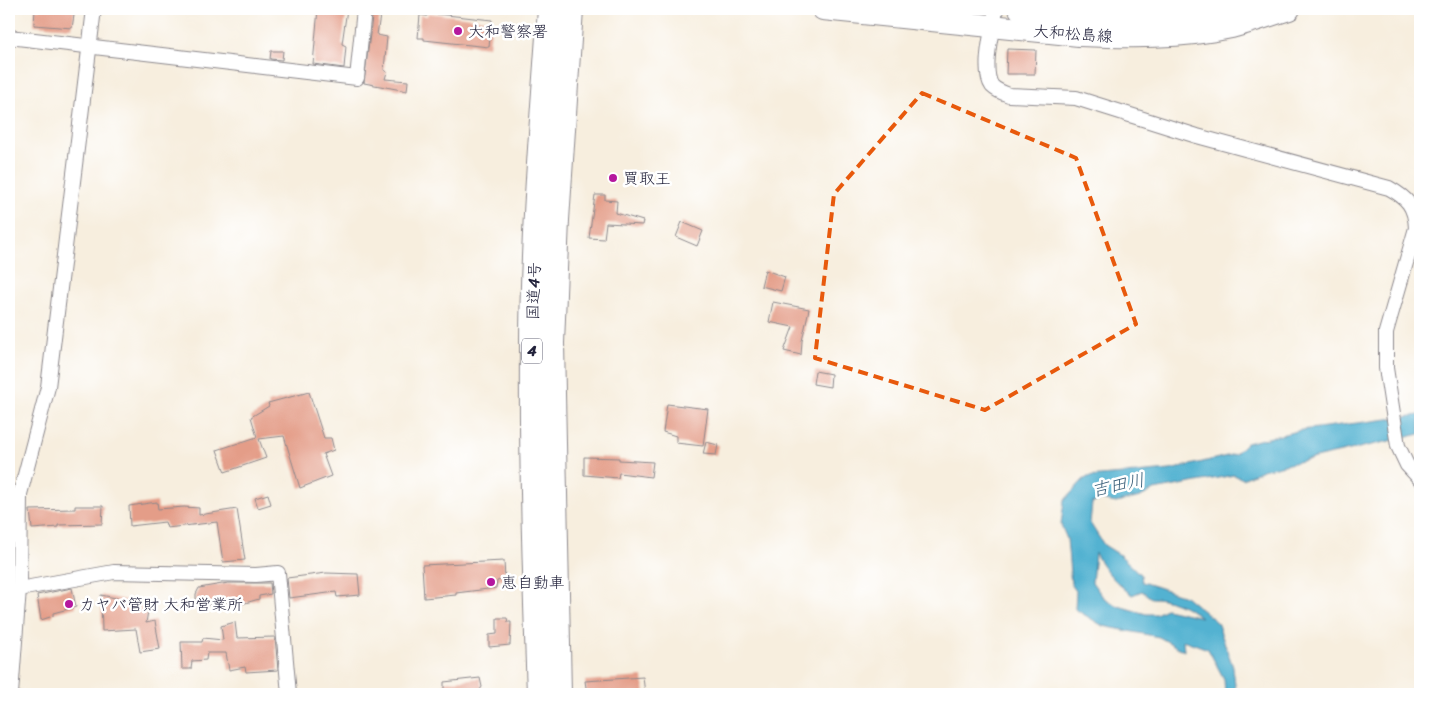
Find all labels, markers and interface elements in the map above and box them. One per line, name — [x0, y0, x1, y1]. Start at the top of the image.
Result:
street label: 大和松島線 — [1032, 16, 1114, 51]
place label: 大和警察署 — [468, 17, 548, 46]
marker: 大和警察署 — [452, 25, 464, 37]
place label: 買取王 — [623, 164, 671, 193]
marker: 買取王 — [607, 172, 619, 184]
street label: 国道4号 — [518, 262, 549, 321]
road number: 4 — [522, 338, 542, 364]
water label: 吉田川 — [1088, 464, 1148, 506]
place label: 恵自動車 — [501, 568, 565, 597]
marker: 恵自動車 — [485, 576, 497, 588]
place label: カヤバ管財 大和営業所 — [79, 590, 243, 619]
marker: カヤバ管財 大和営業所 — [63, 598, 75, 610]

